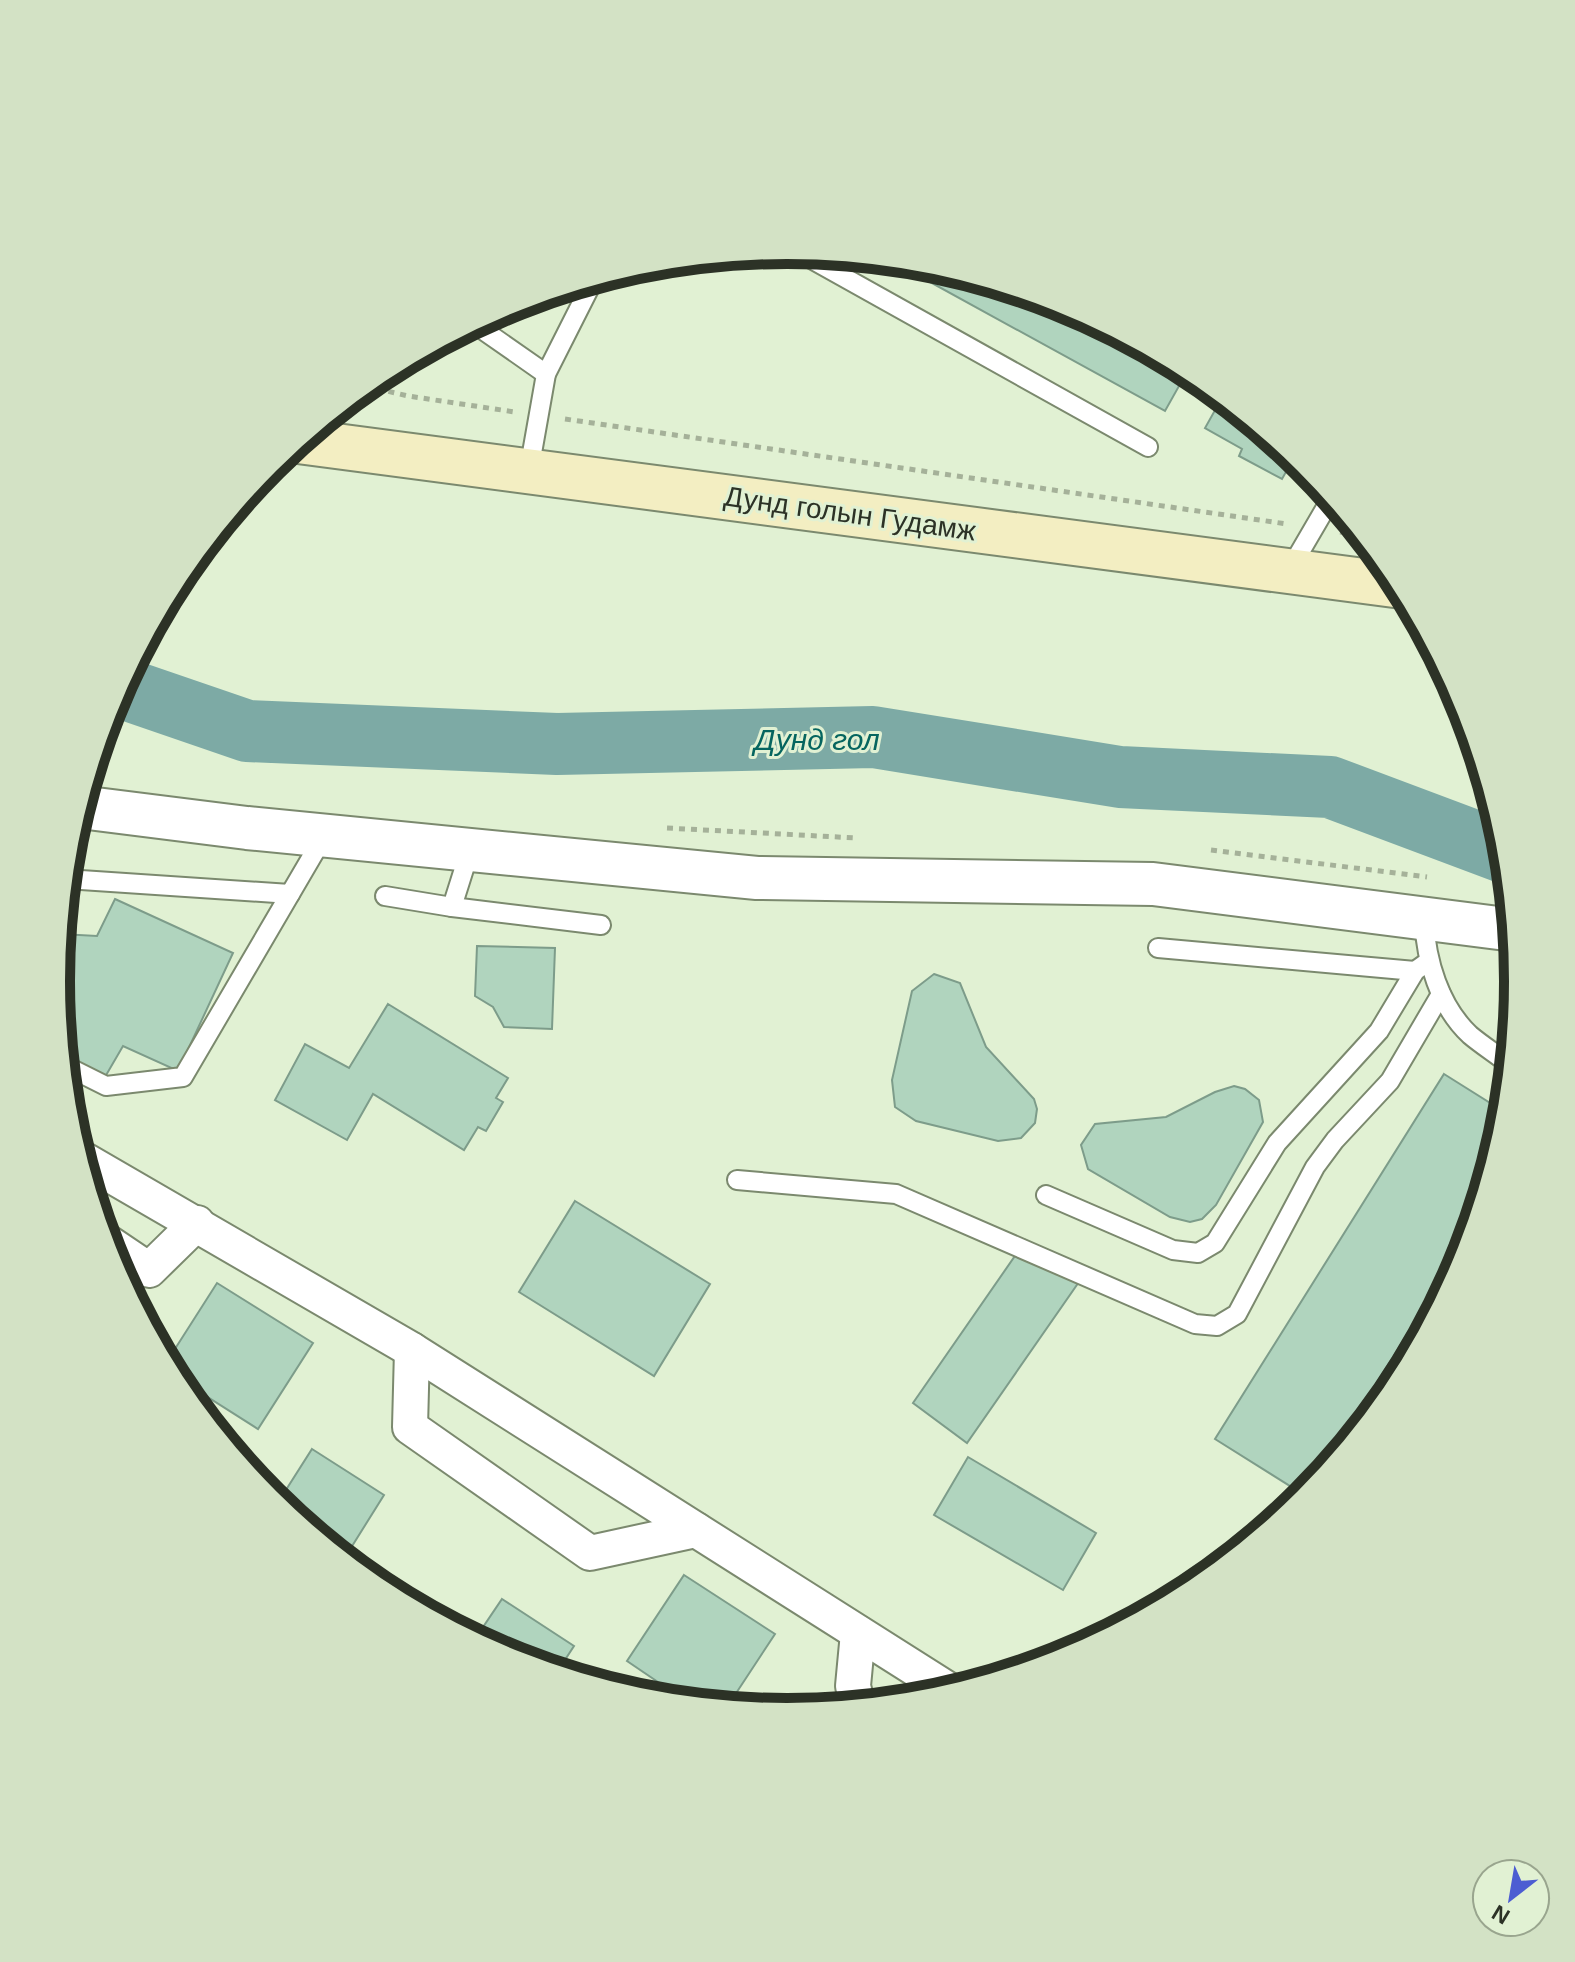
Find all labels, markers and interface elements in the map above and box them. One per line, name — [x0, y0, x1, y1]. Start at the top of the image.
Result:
street label: Дунд голын Гудамж — [722, 480, 978, 547]
water label: Дунд гол — [751, 723, 880, 756]
north arrow — [1471, 1858, 1551, 1938]
text: N — [1488, 1900, 1514, 1930]

